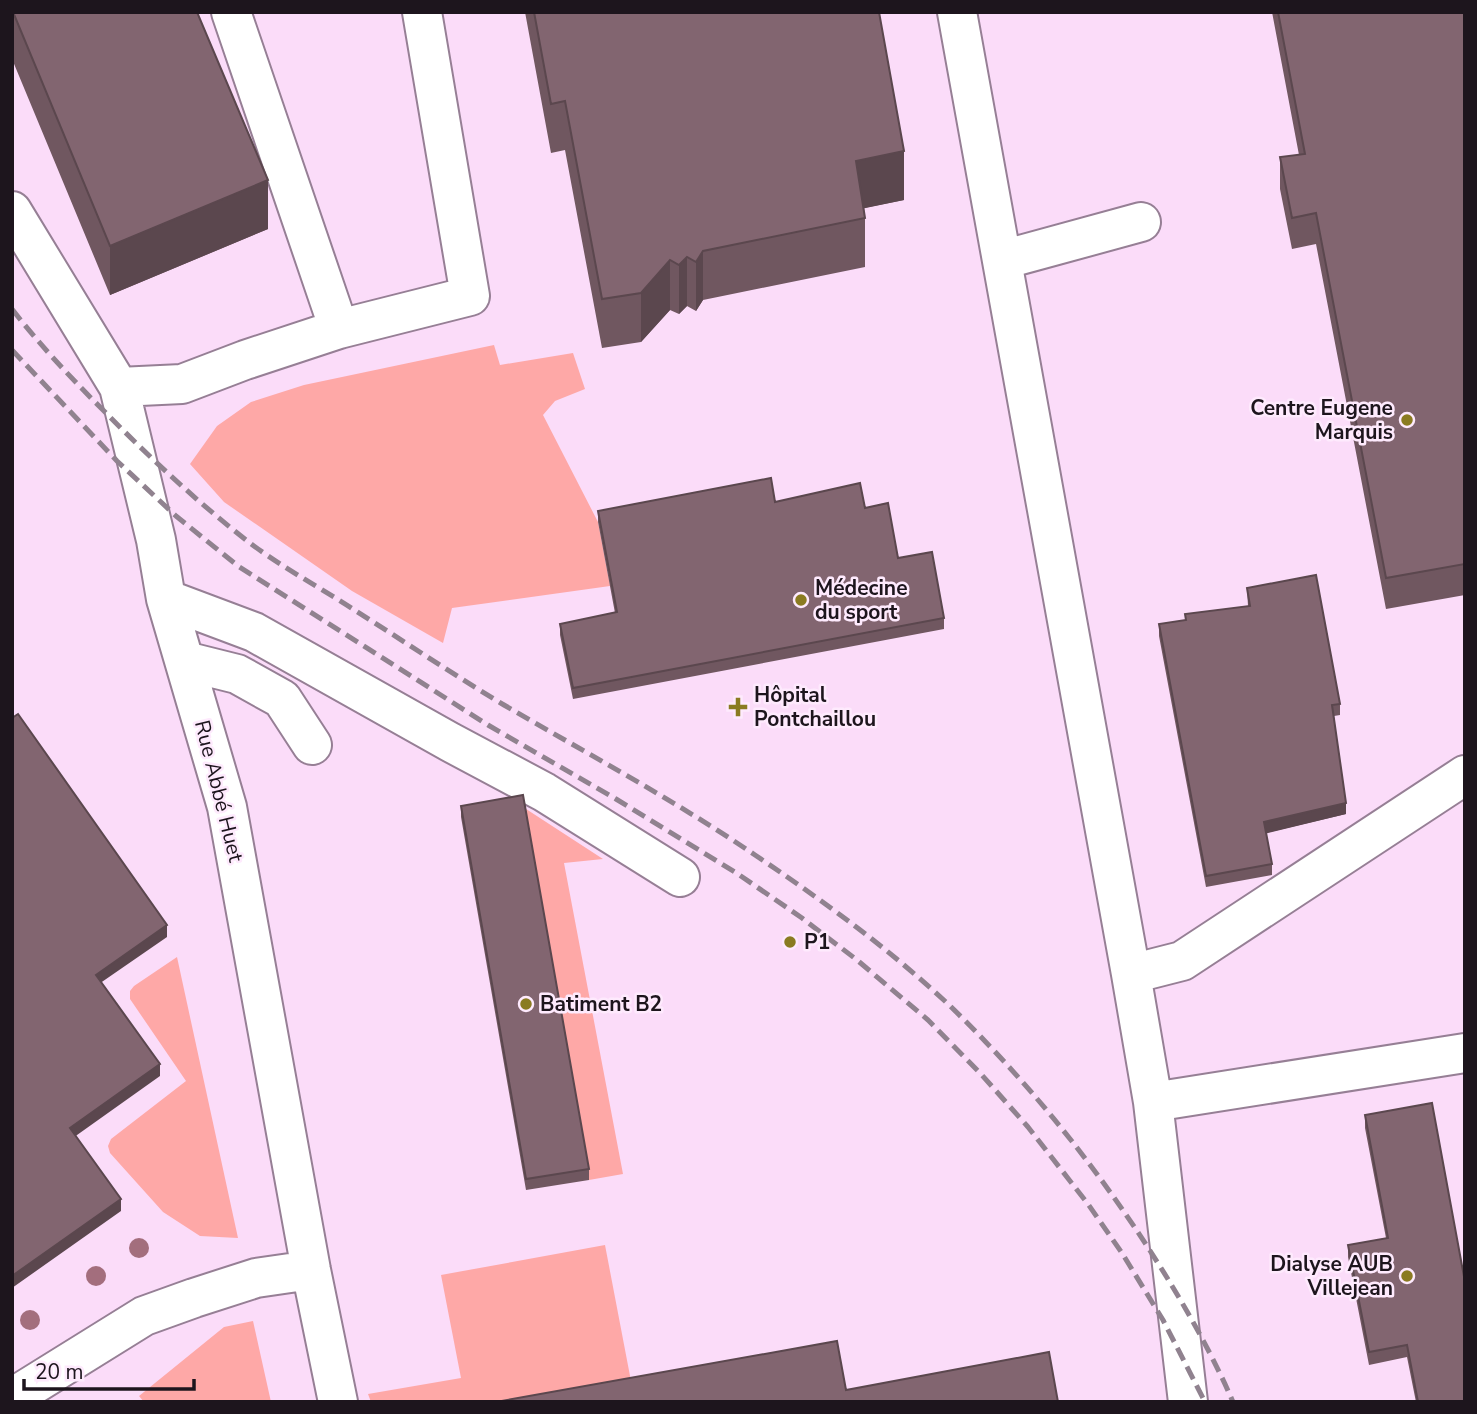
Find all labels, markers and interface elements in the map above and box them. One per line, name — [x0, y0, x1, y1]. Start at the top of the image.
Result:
place label: Centre Eugene Marquis — [1250, 394, 1393, 446]
marker: Centre Eugene Marquis — [1399, 412, 1415, 428]
place label: Médecine du sport — [815, 574, 908, 626]
marker: Médecine du sport — [793, 592, 809, 608]
place label: Hôpital Pontchaillou — [754, 681, 876, 733]
marker: Hôpital Pontchaillou — [728, 697, 748, 717]
street label: Rue Abbé Huet — [188, 717, 250, 865]
place label: P1 — [804, 928, 830, 956]
marker: P1 — [782, 934, 798, 950]
place label: Batiment B2 — [540, 990, 662, 1018]
marker: Batiment B2 — [518, 996, 534, 1012]
place label: Dialyse AUB Villejean — [1270, 1250, 1393, 1302]
marker: Dialyse AUB Villejean — [1399, 1268, 1415, 1284]
scale bar — [24, 1348, 194, 1392]
text: 20 m — [35, 1358, 84, 1386]

